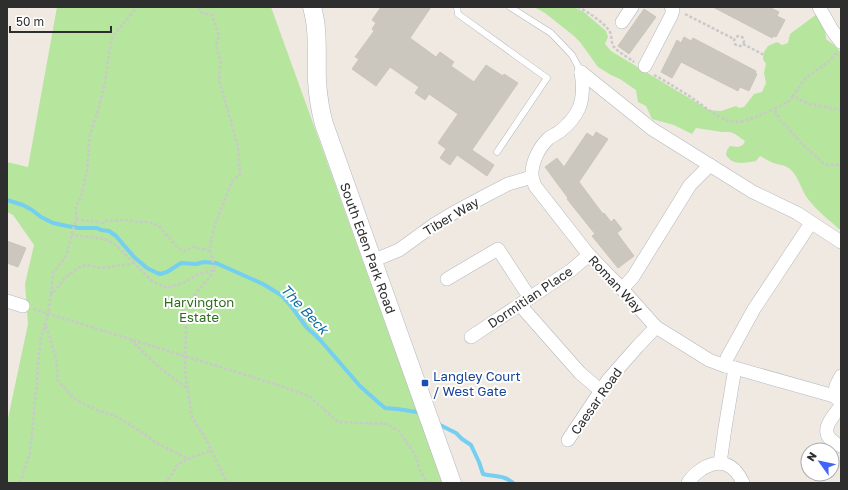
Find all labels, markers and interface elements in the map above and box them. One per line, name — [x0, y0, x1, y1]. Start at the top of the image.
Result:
scale bar — [10, 8, 111, 34]
text: 50 m — [16, 14, 44, 29]
street label: South Eden Park Road — [337, 180, 399, 316]
street label: Tiber Way — [420, 193, 482, 239]
street label: Roman Way — [585, 252, 647, 317]
street label: Dormitian Place — [485, 263, 575, 331]
water label: The Beck — [278, 281, 334, 339]
park label: Harvington Estate — [164, 294, 234, 325]
street label: Caesar Road — [567, 364, 625, 438]
place label: Langley Court / West Gate — [433, 368, 521, 399]
marker: Langley Court / West Gate — [420, 378, 430, 388]
north arrow — [800, 442, 840, 482]
text: N — [803, 449, 819, 463]

